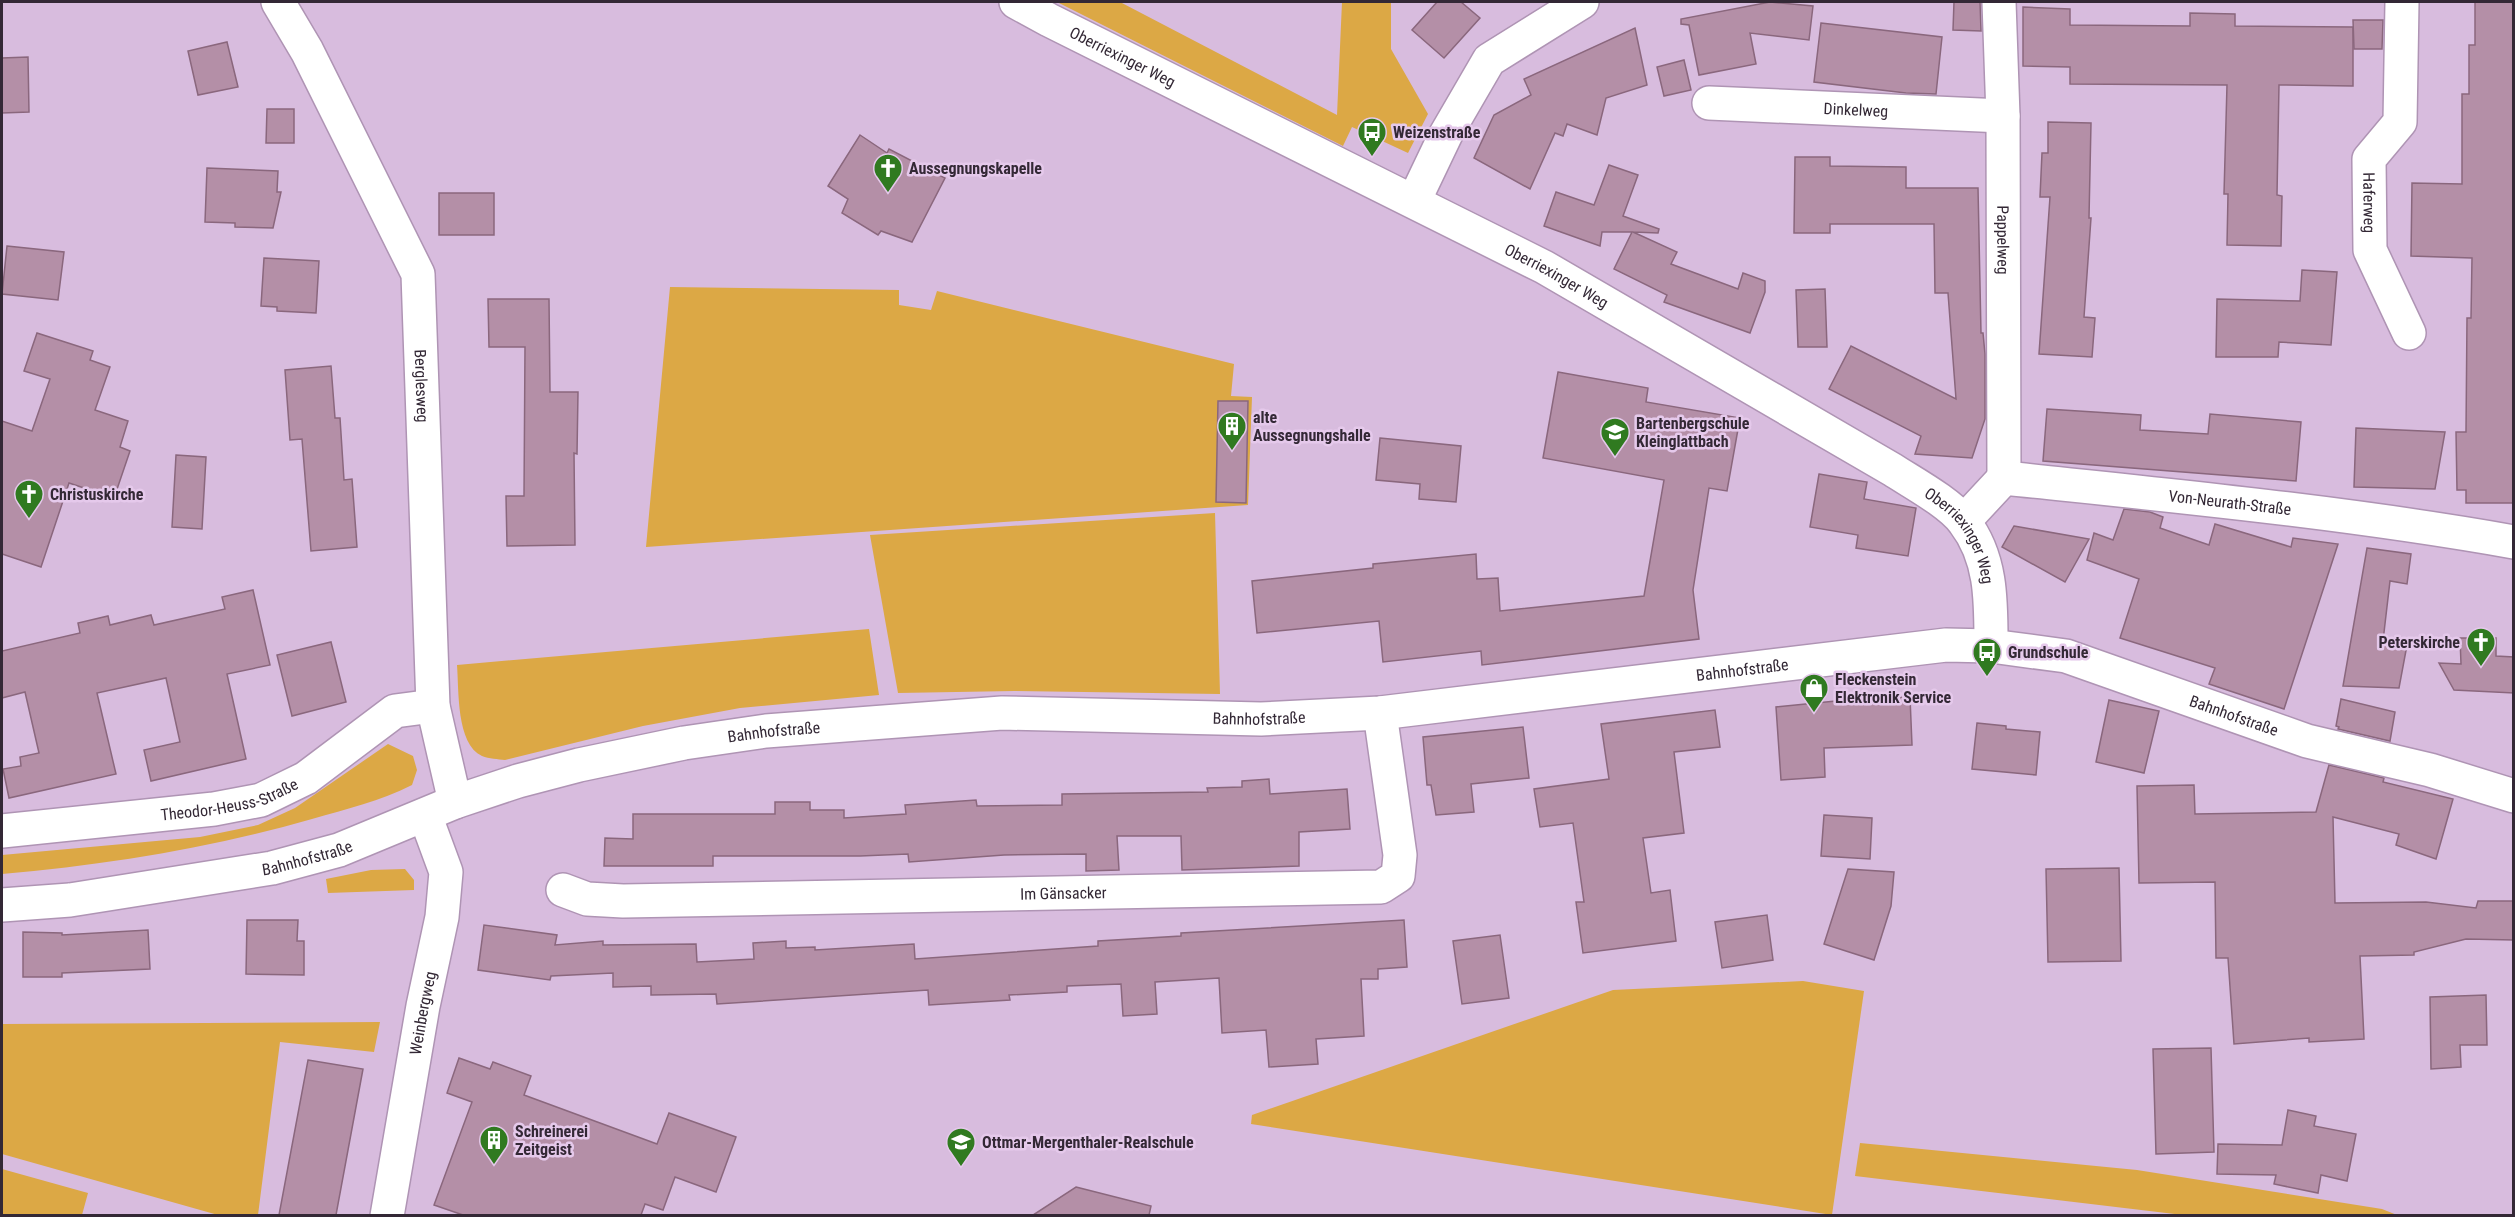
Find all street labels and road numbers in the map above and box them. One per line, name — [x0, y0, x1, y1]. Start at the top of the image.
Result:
street label: Oberriexinger Weg — [1067, 22, 1179, 91]
street label: Dinkelweg — [1823, 99, 1889, 120]
street label: Haferweg — [2360, 172, 2379, 233]
street label: Pappelweg — [1994, 205, 2013, 275]
street label: Oberriexinger Weg — [1502, 239, 1612, 312]
street label: Berglesweg — [411, 349, 433, 423]
street label: Oberriexinger Weg — [1921, 483, 1998, 585]
street label: Von-Neurath-Straße — [2168, 486, 2292, 519]
street label: Bahnhofstraße — [1695, 655, 1789, 684]
street label: Bahnhofstraße — [2187, 691, 2281, 740]
street label: Bahnhofstraße — [1212, 707, 1306, 729]
street label: Bahnhofstraße — [726, 717, 821, 746]
street label: Theodor-Heuss-Straße — [160, 774, 301, 824]
street label: Bahnhofstraße — [261, 836, 355, 879]
street label: Im Gänsacker — [1020, 883, 1107, 903]
street label: Weinbergweg — [405, 970, 440, 1056]

